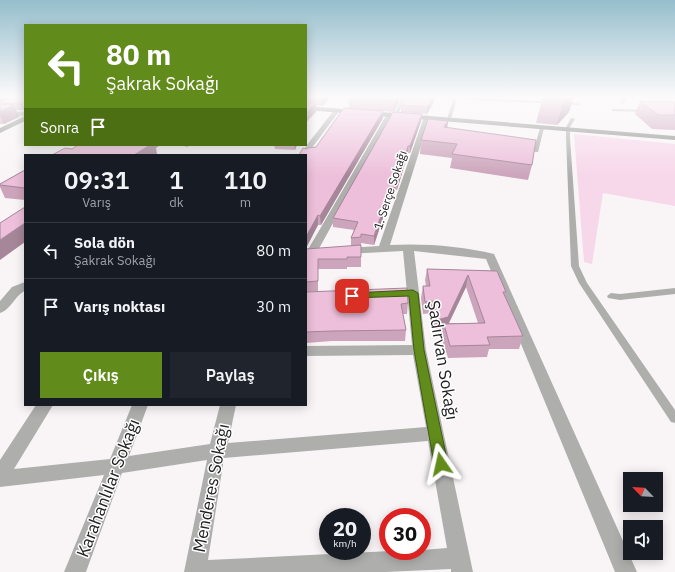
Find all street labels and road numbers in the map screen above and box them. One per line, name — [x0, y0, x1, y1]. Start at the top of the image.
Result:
street label: 1. Serçe Sokağı — [370, 149, 410, 231]
street label: Şadırvan Sokağı — [423, 298, 463, 422]
street label: Karahanlılar Sokağı — [71, 416, 145, 560]
street label: Menderes Sokağı — [188, 422, 234, 554]

